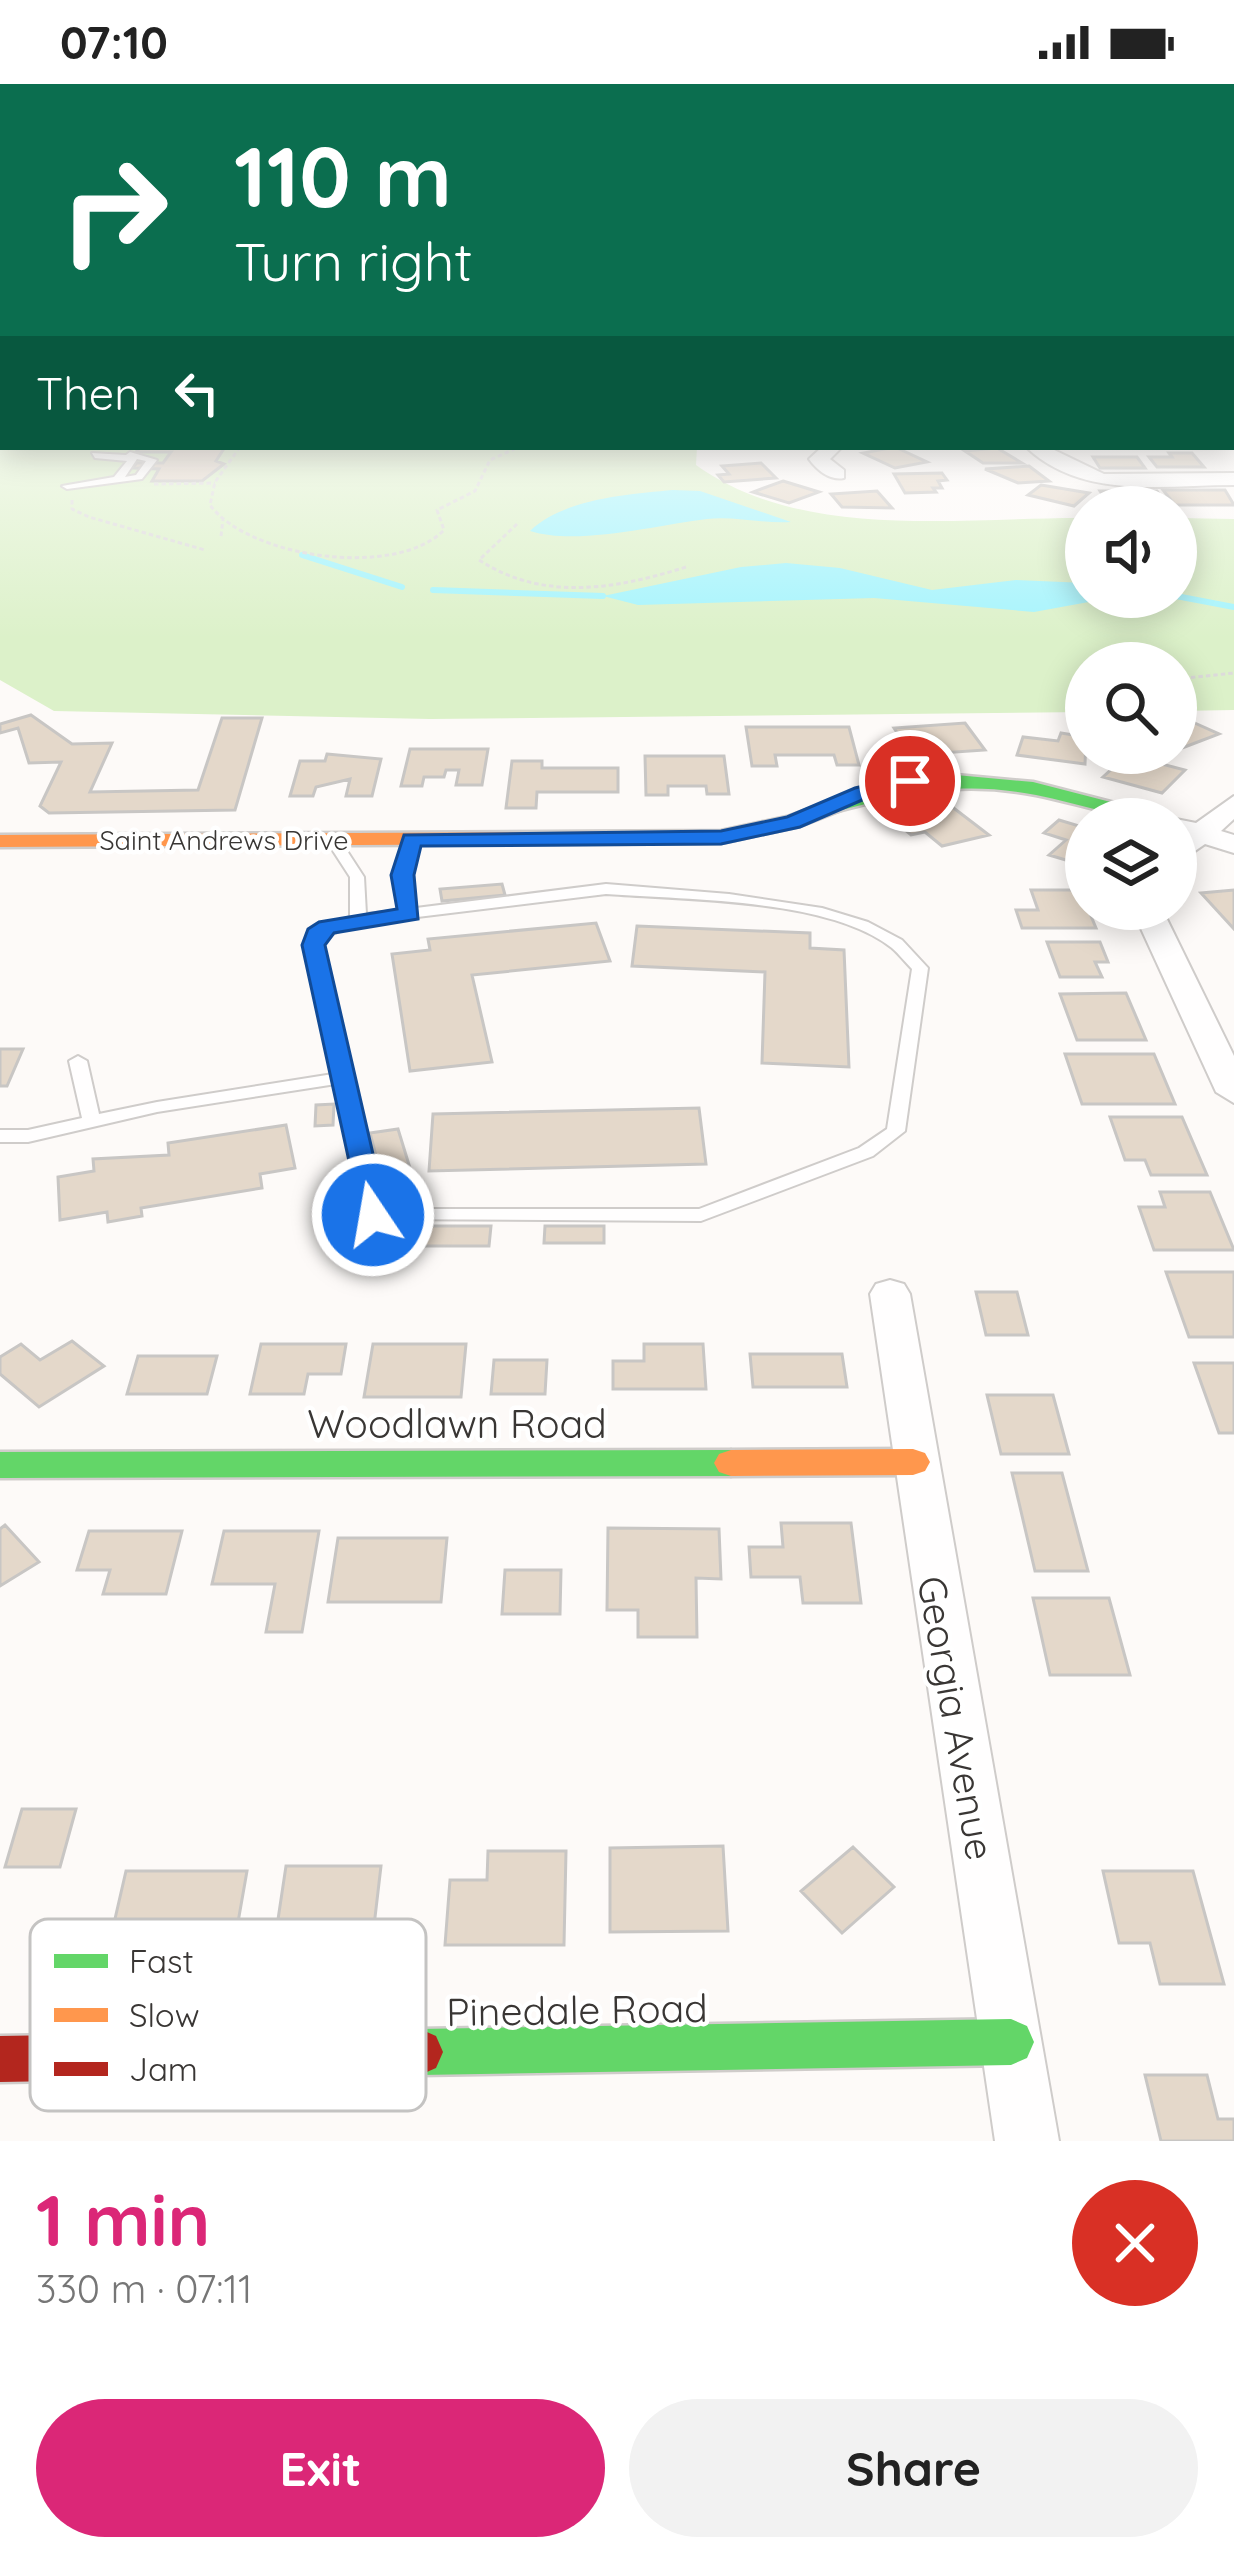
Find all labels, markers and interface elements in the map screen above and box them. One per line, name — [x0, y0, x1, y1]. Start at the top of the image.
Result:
text: 07:10 — [60, 14, 168, 70]
text: 110 m — [234, 123, 452, 228]
icon: right — [36, 132, 192, 288]
text: Turn right — [234, 227, 473, 295]
icon: left — [164, 360, 230, 426]
text: Then — [36, 365, 140, 421]
map controls — [1065, 486, 1197, 930]
button: sound — [1065, 486, 1197, 618]
button: search — [1065, 642, 1197, 774]
pin — [859, 730, 961, 832]
icon: arrive — [877, 748, 943, 814]
button: layers — [1065, 798, 1197, 930]
street label: Saint Andrews Drive — [99, 823, 349, 857]
position arrow — [310, 1152, 436, 1278]
street label: Woodlawn Road — [307, 1399, 607, 1448]
street label: Georgia Avenue — [907, 1572, 1006, 1864]
legend — [30, 1919, 426, 2111]
text: Fast — [129, 1940, 194, 1981]
street label: Pinedale Road — [446, 1983, 708, 2036]
text: Slow — [129, 1994, 200, 2035]
text: Jam — [129, 2048, 198, 2089]
text: 1 min — [36, 2174, 210, 2264]
button: close — [1072, 2180, 1198, 2306]
text: 330 m · 07:11 — [36, 2264, 252, 2313]
button: Exit — [36, 2399, 605, 2537]
button: Share — [629, 2399, 1198, 2537]

